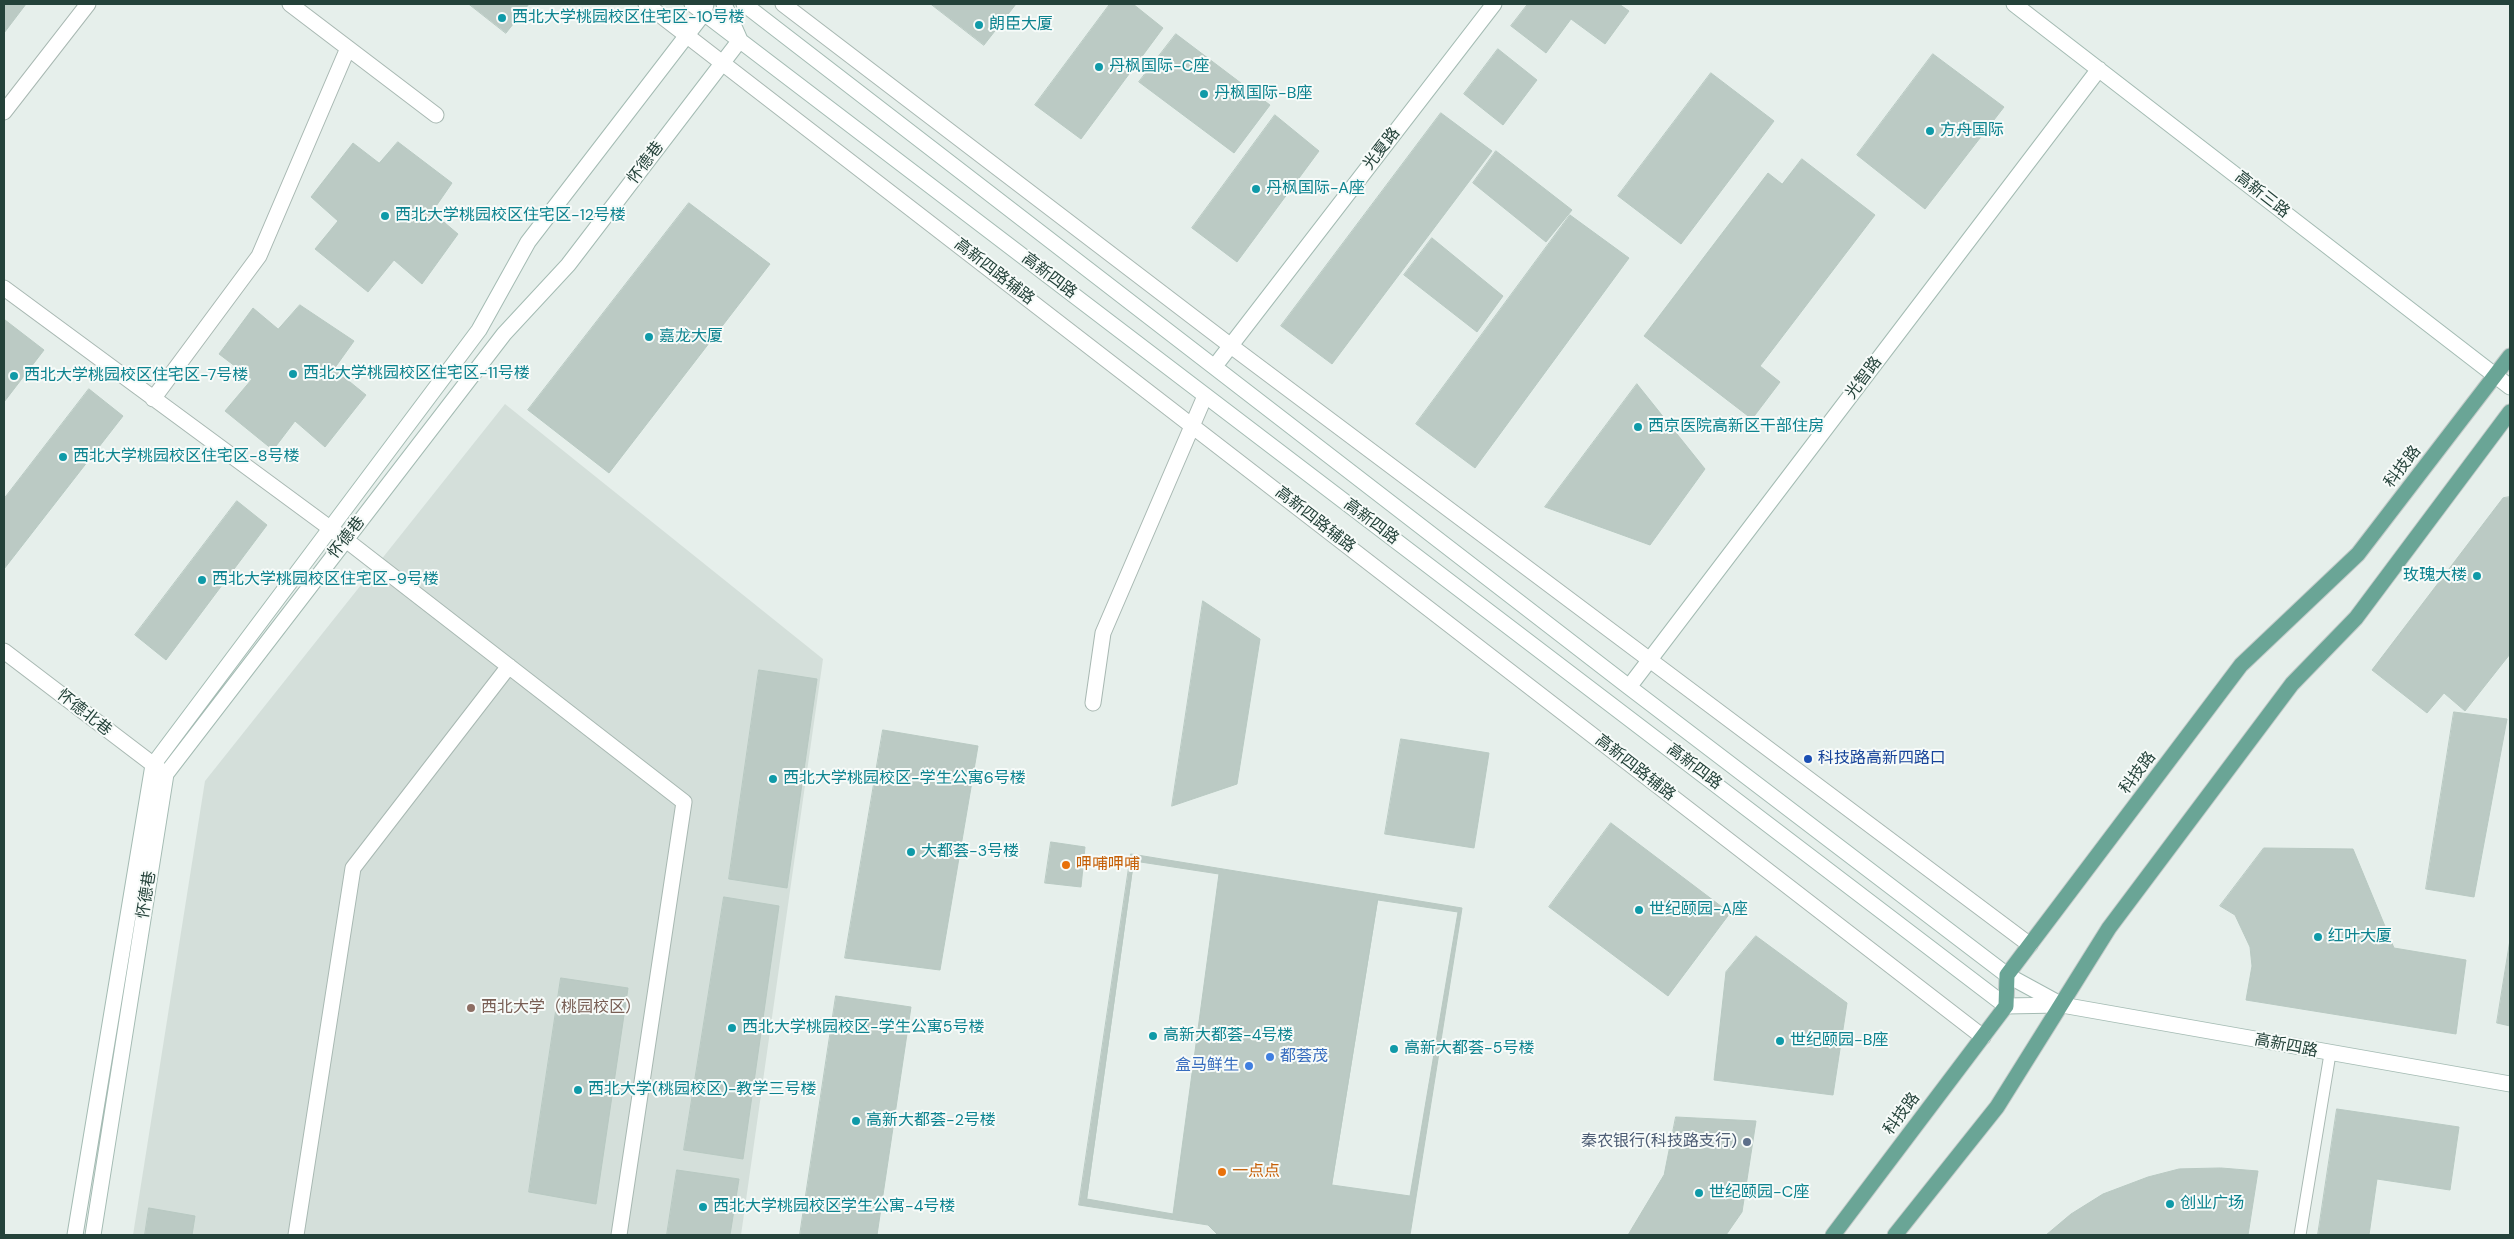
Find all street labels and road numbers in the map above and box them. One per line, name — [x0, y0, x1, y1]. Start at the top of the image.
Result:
street label: 光夏路 — [1360, 124, 1404, 174]
street label: 怀德巷 — [624, 138, 668, 188]
street label: 高新三路 — [2231, 168, 2293, 222]
street label: 高新四路辅路 — [950, 235, 1038, 309]
street label: 高新四路 — [1018, 249, 1080, 303]
street label: 光智路 — [1842, 353, 1886, 403]
street label: 科技路 — [2381, 442, 2425, 492]
street label: 高新四路辅路 — [1271, 483, 1359, 557]
street label: 高新四路 — [1340, 495, 1402, 549]
street label: 怀德巷 — [325, 513, 369, 563]
street label: 怀德北巷 — [53, 686, 115, 740]
street label: 高新四路辅路 — [1591, 731, 1679, 805]
street label: 高新四路 — [1663, 740, 1725, 794]
street label: 科技路 — [2116, 748, 2160, 798]
street label: 怀德巷 — [134, 870, 160, 920]
street label: 高新四路 — [2253, 1030, 2319, 1062]
street label: 科技路 — [1880, 1089, 1924, 1139]

